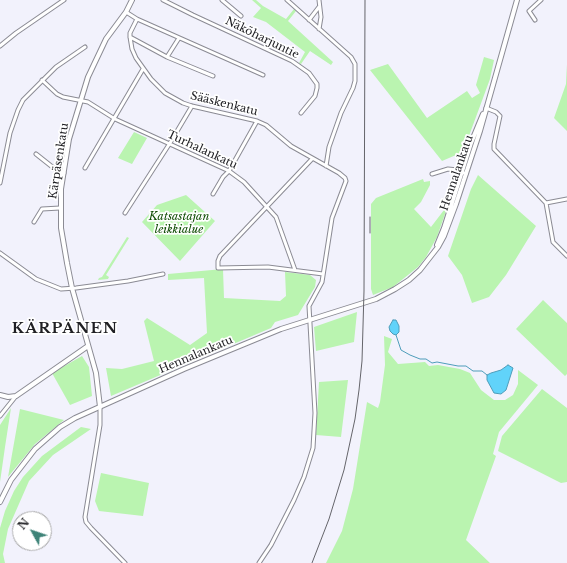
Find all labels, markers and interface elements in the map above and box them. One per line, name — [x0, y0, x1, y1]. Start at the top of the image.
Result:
street label: Näköharjuntie — [223, 14, 301, 62]
street label: Sääskenkatu — [189, 89, 259, 119]
street label: Kärpäsenkatu — [46, 122, 72, 200]
street label: Turhalankatu — [165, 128, 239, 172]
street label: Hennalankatu — [438, 133, 476, 213]
park label: Katsastajan leikkialue — [149, 210, 209, 236]
district label: KÄRPÄNEN — [12, 320, 118, 338]
street label: Hennalankatu — [157, 333, 235, 377]
north arrow — [12, 511, 52, 551]
text: N — [15, 515, 32, 532]

